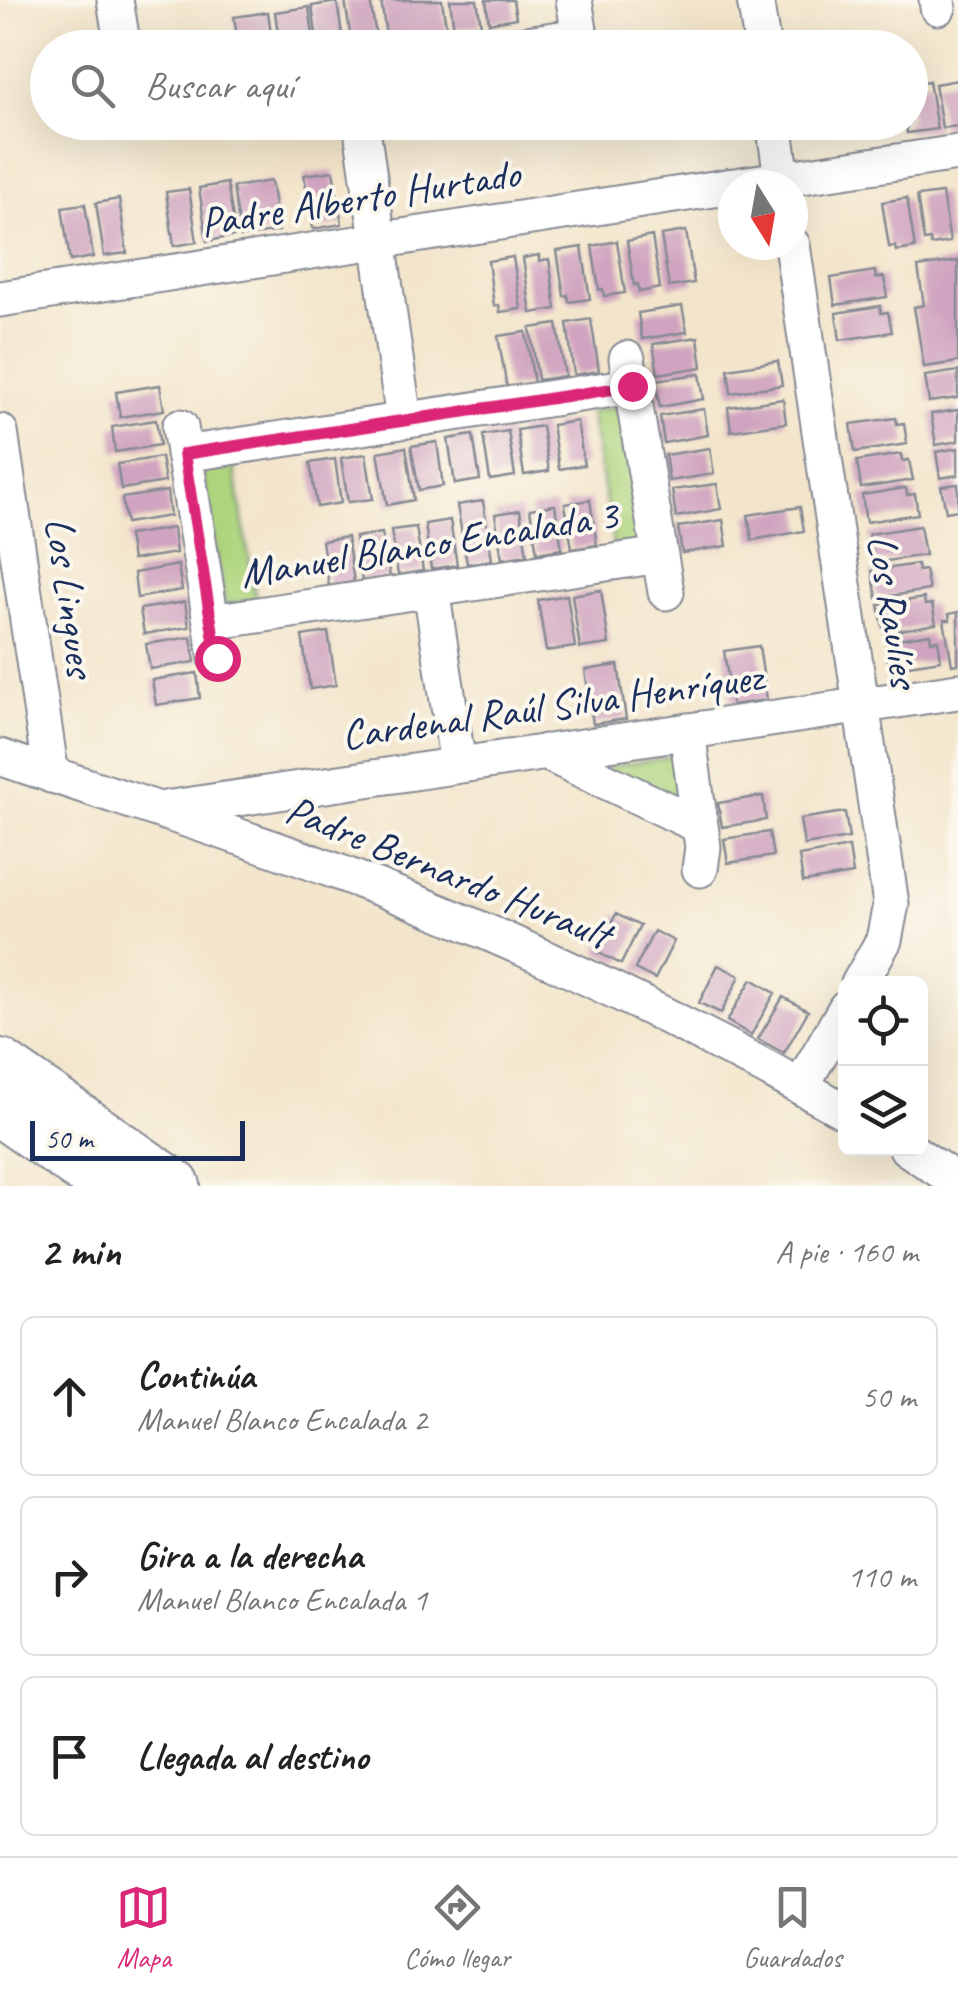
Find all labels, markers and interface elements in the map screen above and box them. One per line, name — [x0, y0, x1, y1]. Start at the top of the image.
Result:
search box — [30, 30, 928, 140]
icon: search — [65, 58, 120, 113]
text: Buscar aquí — [145, 62, 294, 109]
street label: Padre Alberto Hurtado — [197, 146, 526, 249]
north arrow — [718, 170, 808, 260]
route end — [610, 364, 656, 410]
street label: Manuel Blanco Encalada 3 — [237, 488, 624, 600]
street label: Los Lingues — [33, 514, 108, 684]
street label: Los Raulíes — [855, 531, 932, 695]
route start — [195, 636, 241, 682]
street label: Cardenal Raúl Silva Henríquez — [338, 650, 769, 762]
street label: Padre Bernardo Hurault — [278, 783, 622, 963]
map controls — [838, 976, 928, 1156]
button: locate — [838, 976, 928, 1066]
button: layers — [838, 1066, 928, 1156]
scale bar — [30, 1116, 245, 1160]
text: 50 m — [45, 1121, 93, 1156]
text: 2 min — [40, 1225, 120, 1278]
text: A pie · 160 m — [775, 1231, 918, 1272]
text: Continúa — [137, 1352, 255, 1399]
icon: ahead — [42, 1369, 97, 1424]
text: 50 m — [862, 1376, 916, 1417]
text: Manuel Blanco Encalada 2 — [137, 1399, 427, 1440]
text: Gira a la derecha — [137, 1532, 363, 1579]
icon: right — [42, 1549, 97, 1604]
text: 110 m — [847, 1556, 916, 1597]
text: Manuel Blanco Encalada 1 — [137, 1579, 427, 1620]
icon: arrive — [42, 1729, 97, 1784]
text: Llegada al destino — [137, 1733, 368, 1780]
tab: Mapa — [116, 1880, 171, 1975]
tab: Cómo llegar — [404, 1880, 510, 1975]
tab: Guardados — [743, 1880, 842, 1975]

